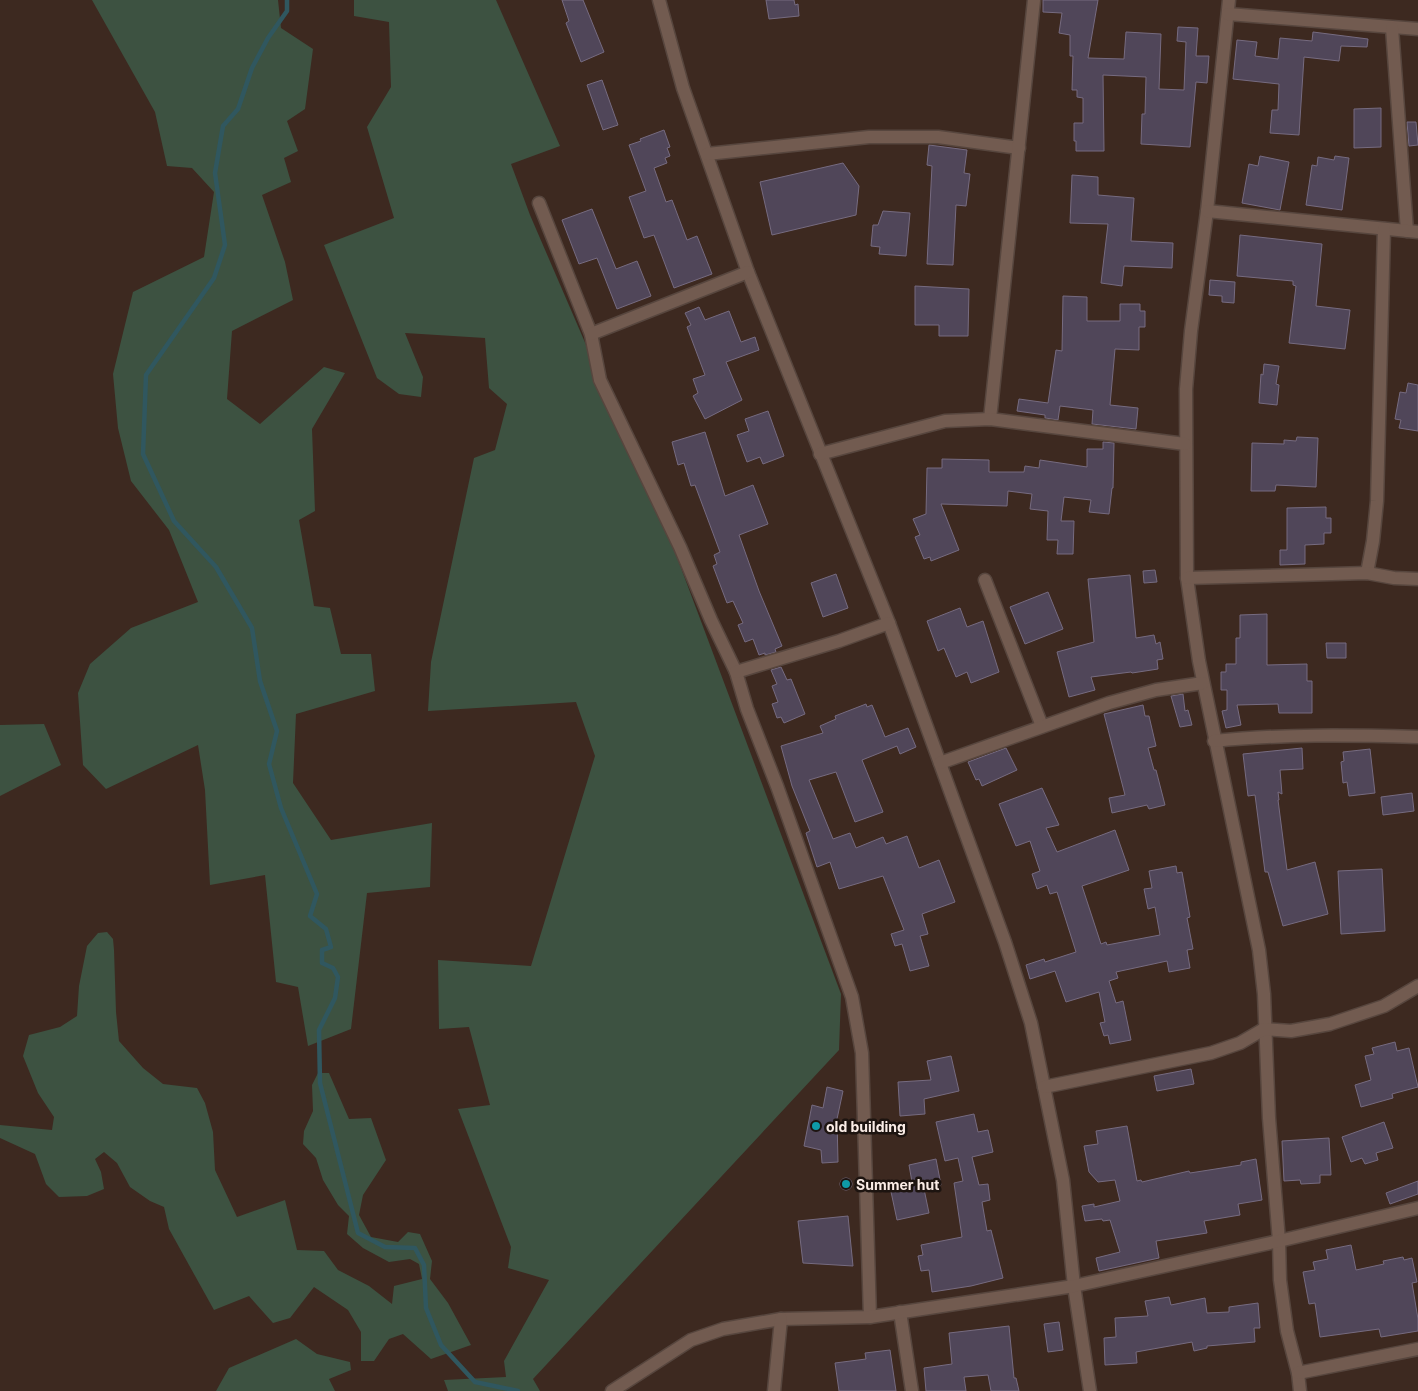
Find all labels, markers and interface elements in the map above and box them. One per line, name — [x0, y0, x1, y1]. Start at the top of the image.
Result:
place label: old building — [826, 1118, 906, 1135]
marker: old building — [810, 1120, 822, 1132]
place label: Summer hut — [856, 1176, 939, 1193]
marker: Summer hut — [840, 1178, 852, 1190]

